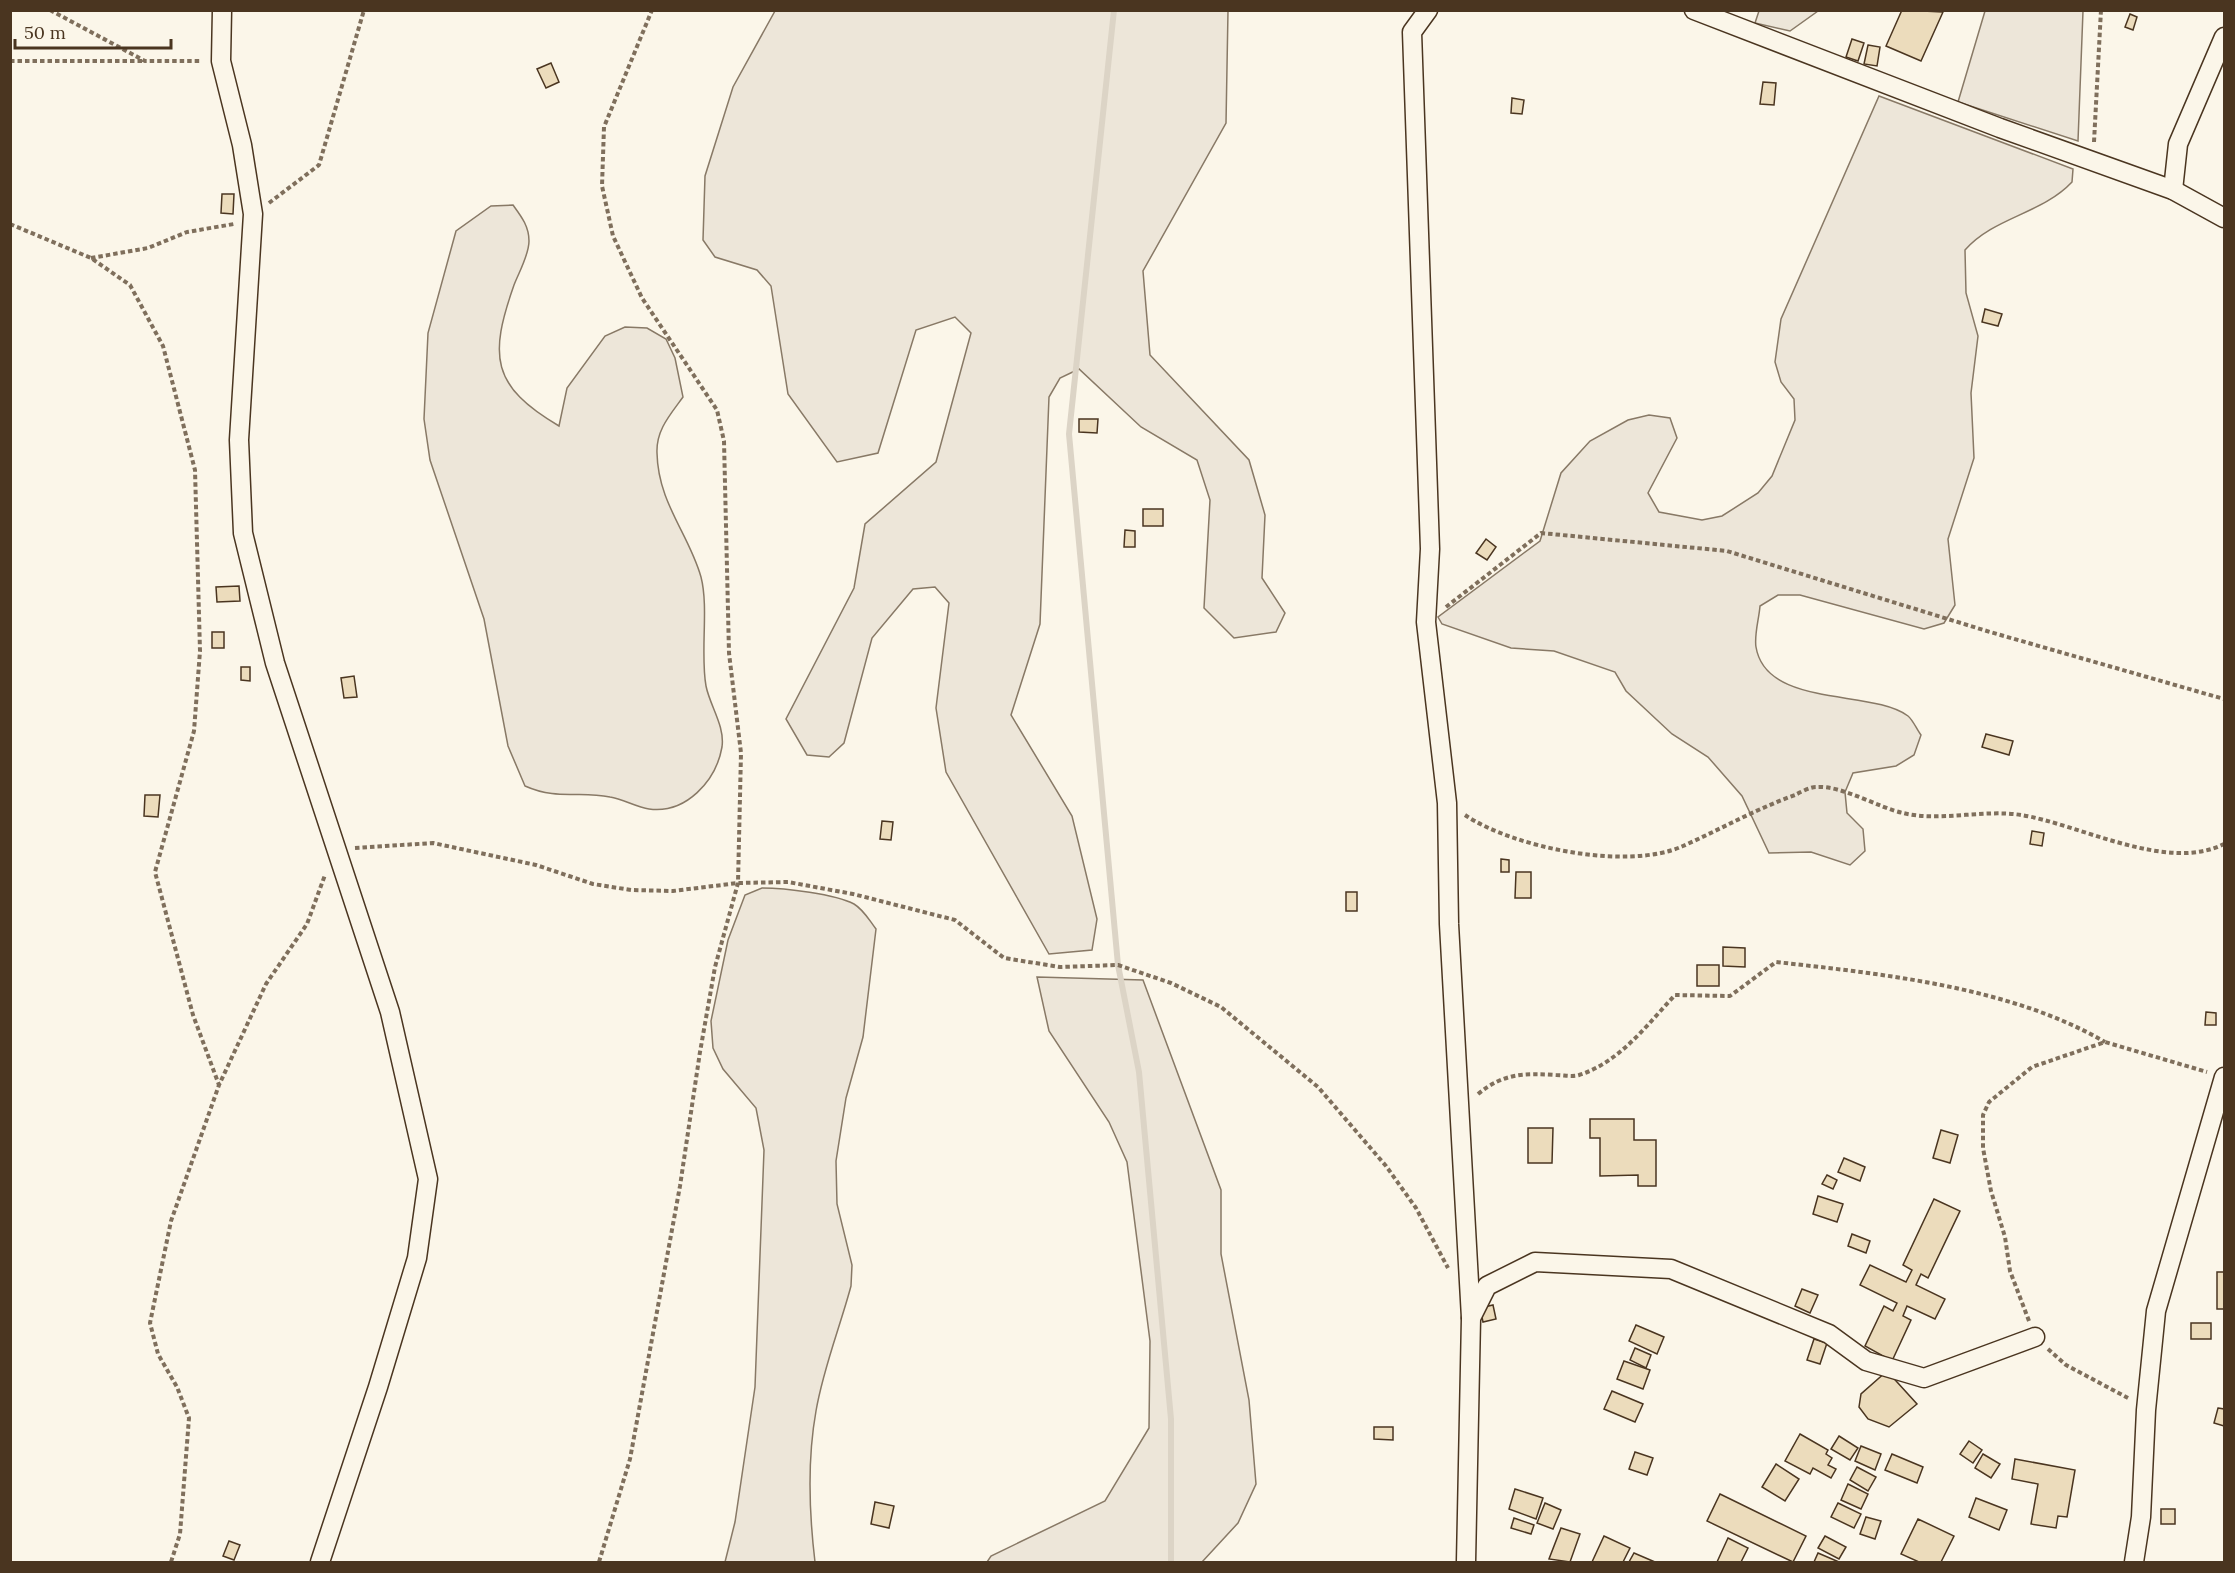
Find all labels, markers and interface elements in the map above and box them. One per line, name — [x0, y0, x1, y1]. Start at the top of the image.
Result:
scale bar — [15, 12, 171, 50]
text: 50 m — [24, 21, 66, 44]

